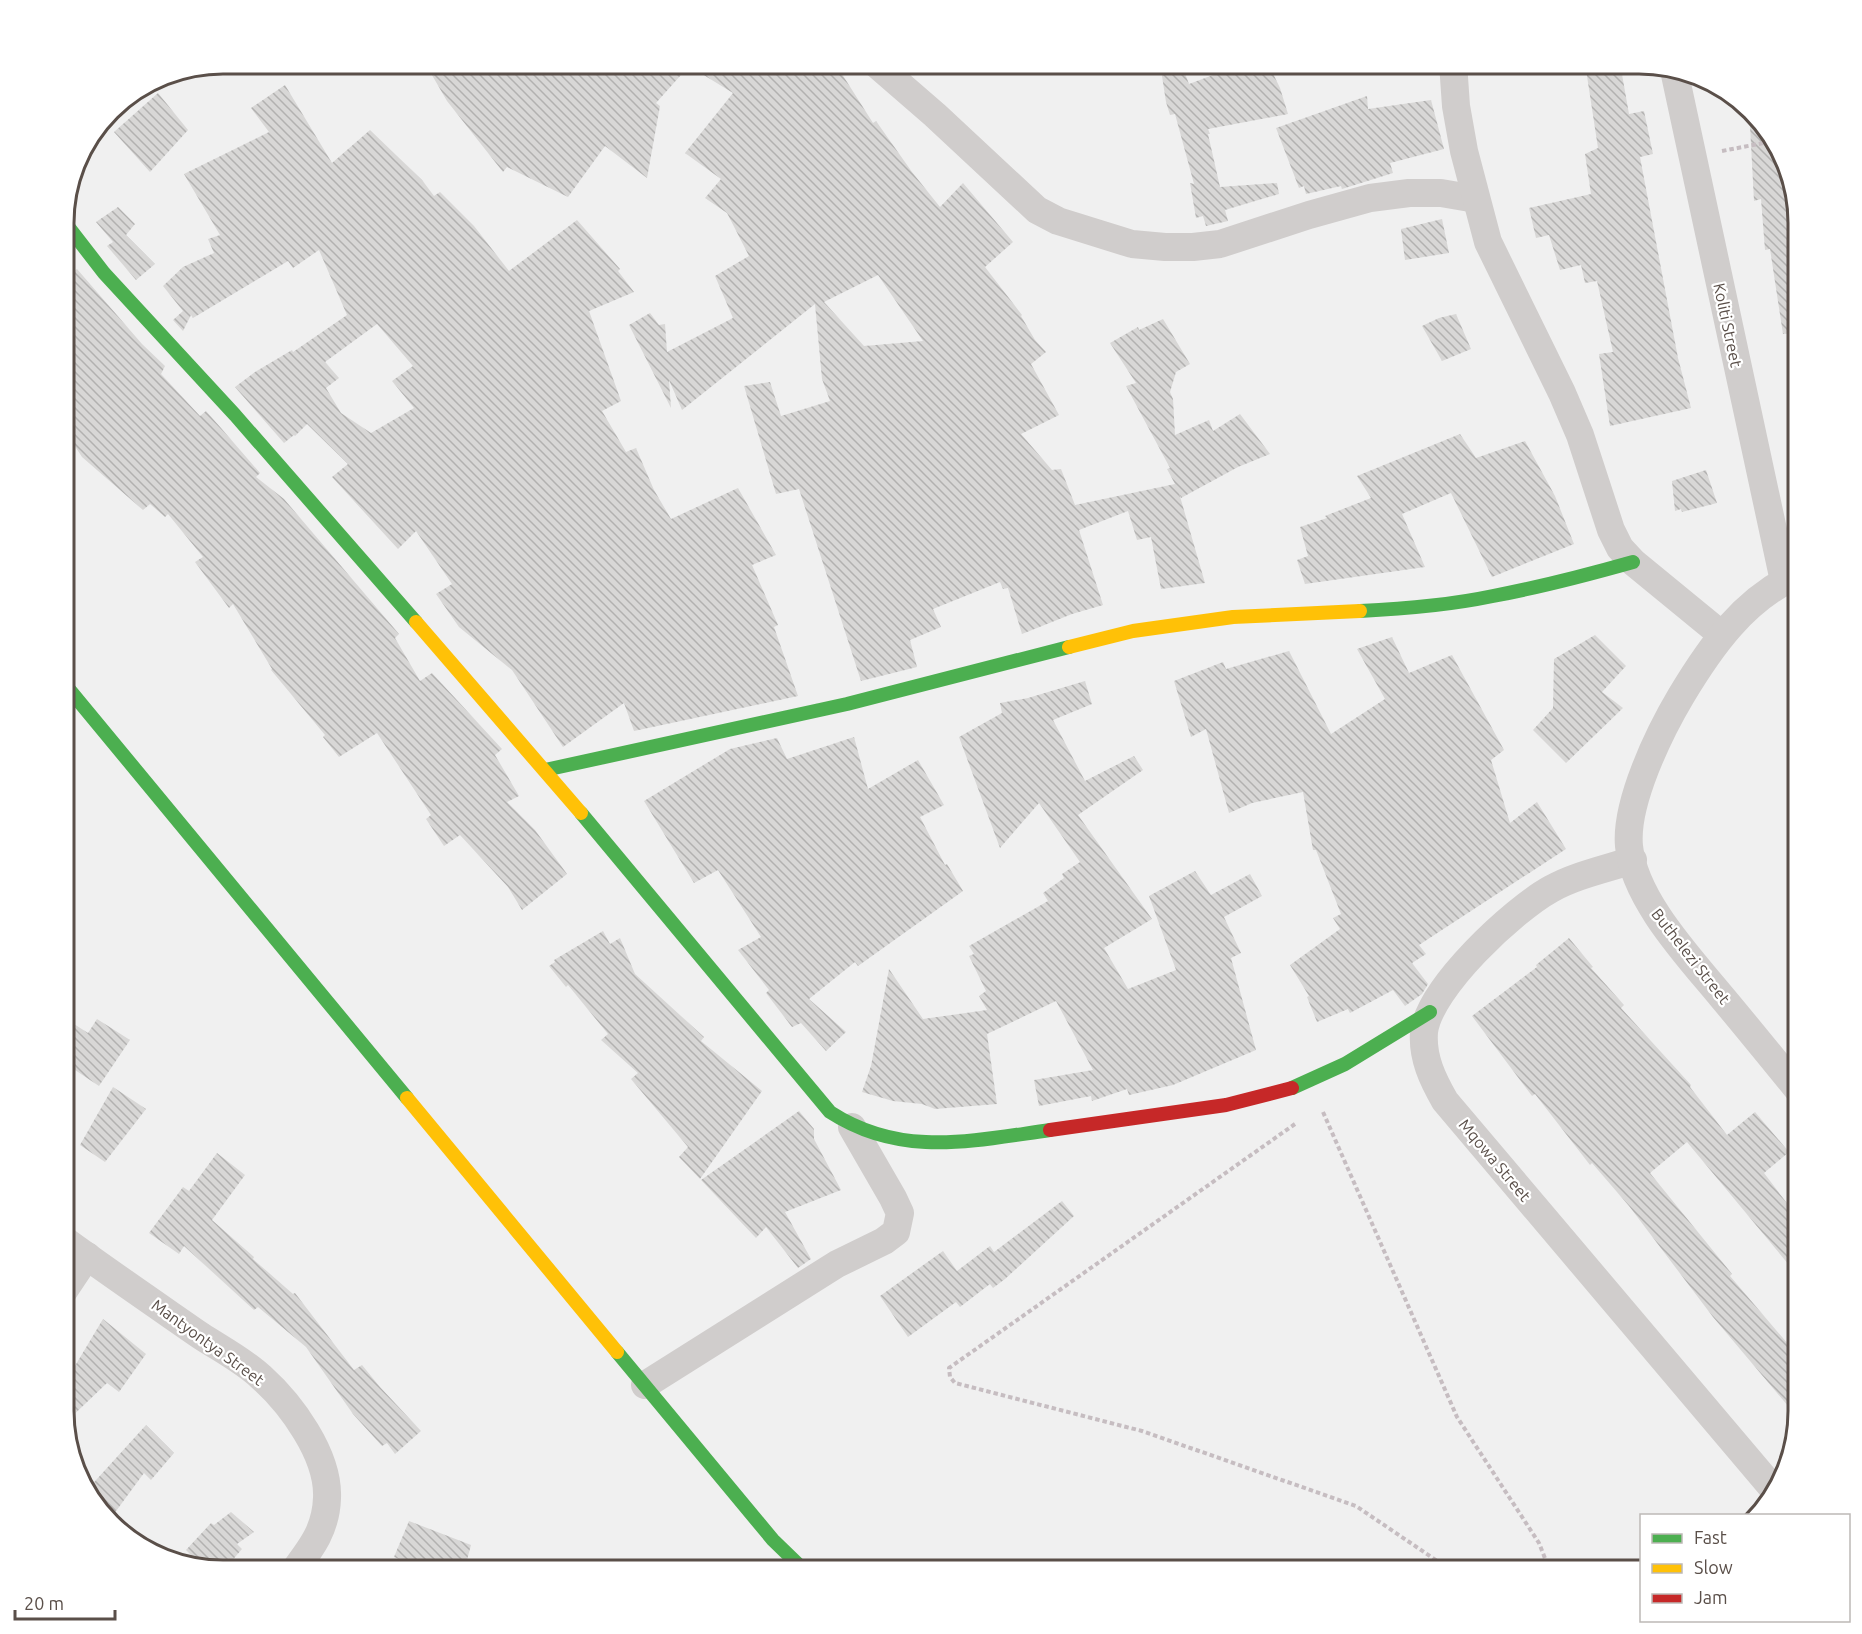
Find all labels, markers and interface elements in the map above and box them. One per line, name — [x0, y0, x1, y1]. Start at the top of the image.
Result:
street label: Koliti Street — [1710, 281, 1746, 369]
street label: Buthelezi Street — [1648, 905, 1734, 1008]
street label: Mqowa Street — [1455, 1115, 1535, 1205]
street label: Mantyontya Street — [148, 1295, 268, 1389]
legend — [1640, 1514, 1850, 1622]
text: Fast — [1694, 1527, 1727, 1547]
text: Slow — [1694, 1557, 1733, 1577]
scale bar — [15, 1583, 116, 1621]
text: Jam — [1694, 1587, 1728, 1607]
text: 20 m — [24, 1593, 64, 1613]

